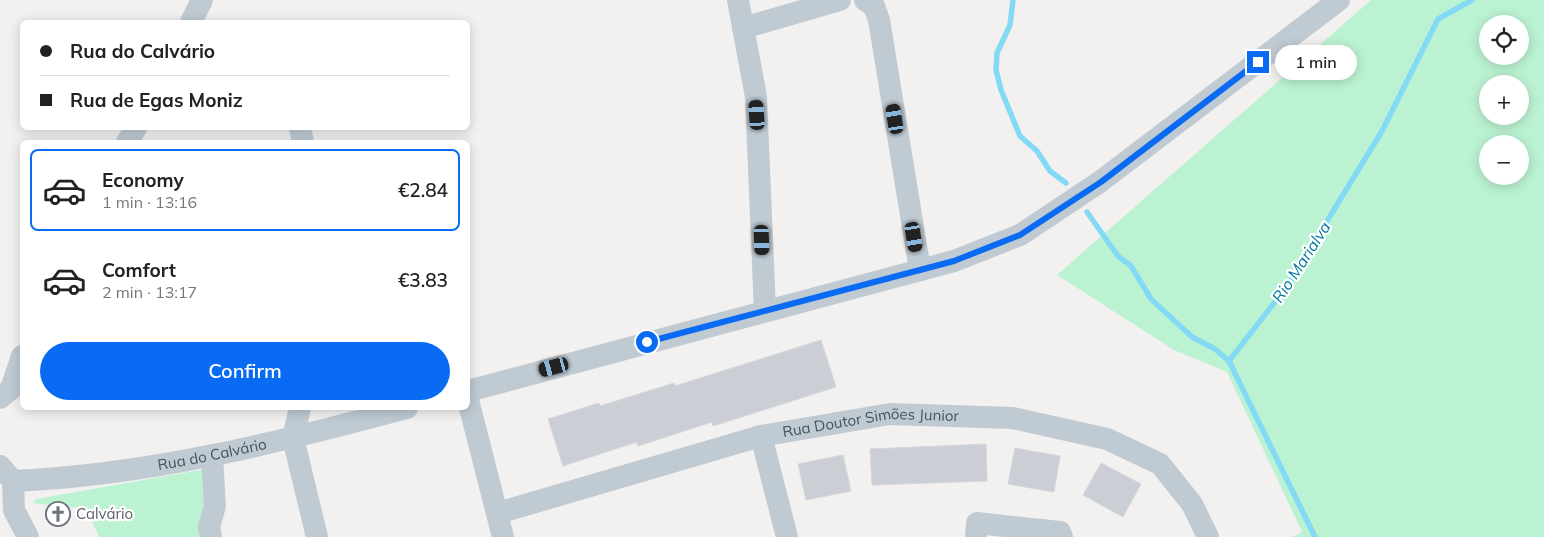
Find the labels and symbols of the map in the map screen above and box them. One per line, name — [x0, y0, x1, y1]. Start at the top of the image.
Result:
callout: 1 min — [1276, 44, 1358, 80]
route end — [1247, 51, 1269, 73]
car — [748, 100, 765, 130]
car — [885, 103, 904, 135]
water label: Rio Marialva — [1267, 217, 1335, 306]
car — [904, 221, 923, 253]
car — [753, 225, 770, 255]
route start — [636, 331, 658, 353]
car — [537, 356, 570, 378]
street label: Rua Doutor Simões Junior — [781, 404, 960, 441]
street label: Rua do Calvário — [156, 434, 268, 474]
church icon: Calvário — [45, 501, 71, 527]
place label: Calvário — [76, 504, 133, 523]

